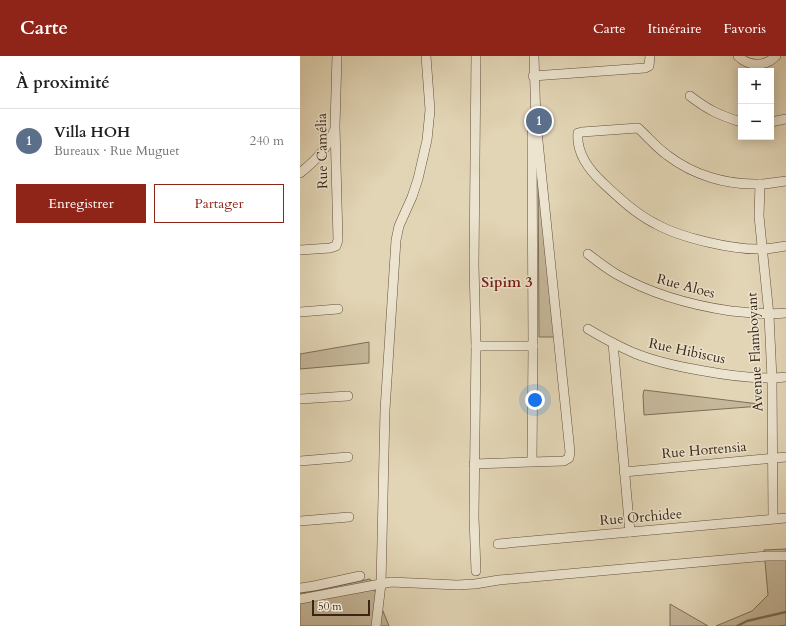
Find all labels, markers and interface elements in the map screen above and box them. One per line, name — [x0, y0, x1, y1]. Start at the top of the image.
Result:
text: Carte — [20, 15, 68, 41]
text: Carte — [593, 19, 626, 38]
text: Itinéraire — [648, 19, 702, 38]
text: Favoris — [724, 19, 766, 38]
map controls — [738, 68, 774, 140]
button: + — [738, 68, 774, 104]
text: À proximité — [16, 71, 110, 94]
button: − — [738, 104, 774, 140]
pin: 1 — [526, 106, 552, 136]
street label: Rue Camélia — [312, 113, 332, 189]
text: Villa HOH — [54, 122, 130, 142]
text: 1 — [26, 132, 32, 150]
text: 240 m — [250, 132, 284, 150]
text: Bureaux · Rue Muguet — [54, 142, 179, 160]
button: Enregistrer — [16, 184, 146, 223]
button: Partager — [154, 184, 284, 223]
street label: Rue Aloes — [655, 269, 718, 303]
district label: Sipim 3 — [481, 272, 533, 292]
street label: Avenue Flamboyant — [742, 291, 768, 412]
street label: Rue Hibiscus — [647, 334, 727, 368]
your location — [525, 390, 545, 410]
street label: Rue Hortensia — [661, 437, 747, 463]
street label: Rue Orchidee — [599, 504, 683, 530]
scale bar — [312, 598, 370, 617]
text: 50 m — [318, 599, 342, 614]

